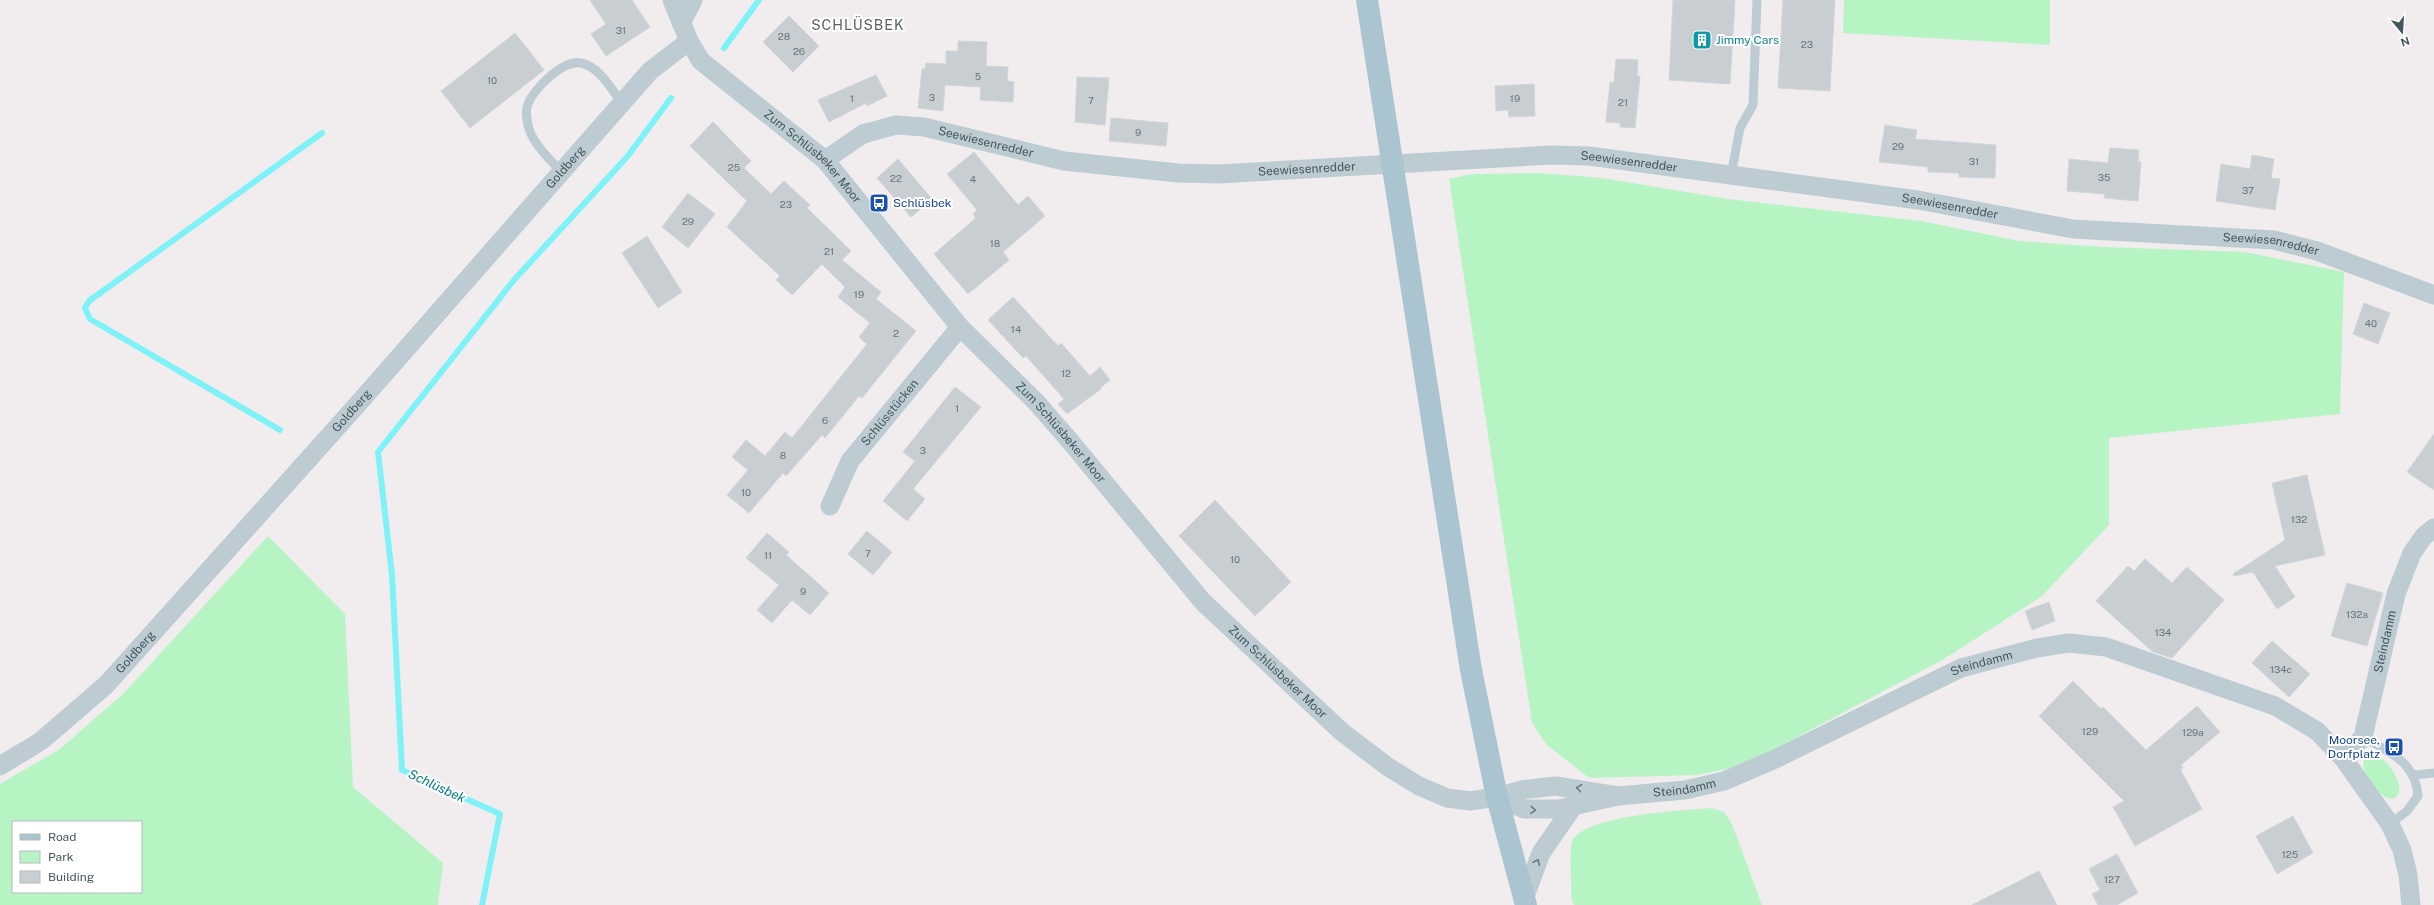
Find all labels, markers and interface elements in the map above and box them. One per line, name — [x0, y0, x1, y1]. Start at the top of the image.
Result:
north arrow — [2382, 12, 2422, 52]
district label: SCHLÜSBEK — [811, 15, 905, 33]
house number: 31 — [616, 24, 626, 36]
building icon: Jimmy Cars — [1691, 29, 1713, 51]
house number: 28 — [778, 30, 790, 42]
place label: Jimmy Cars — [1716, 33, 1779, 47]
text: N — [2399, 34, 2411, 49]
house number: 23 — [1801, 38, 1813, 50]
house number: 26 — [793, 45, 805, 57]
house number: 5 — [975, 70, 981, 82]
house number: 10 — [487, 74, 497, 86]
house number: 3 — [929, 91, 935, 103]
house number: 1 — [850, 92, 854, 104]
house number: 19 — [1510, 92, 1520, 104]
house number: 7 — [1088, 94, 1094, 106]
house number: 21 — [1618, 96, 1628, 108]
street label: Zum Schlüsbeker Moor — [761, 107, 864, 206]
street label: Seewiesenredder — [937, 124, 1035, 160]
house number: 9 — [1135, 126, 1141, 138]
house number: 29 — [1892, 140, 1904, 152]
street label: Goldberg — [543, 143, 588, 192]
street label: Seewiesenredder — [1580, 149, 1679, 175]
house number: 31 — [1969, 155, 1979, 167]
street label: Seewiesenredder — [1258, 159, 1356, 179]
house number: 25 — [728, 161, 740, 173]
house number: 35 — [2098, 171, 2110, 183]
house number: 22 — [890, 172, 902, 184]
house number: 4 — [970, 173, 976, 185]
house number: 37 — [2242, 184, 2254, 196]
street label: Seewiesenredder — [1901, 191, 2000, 222]
bus stop icon: Schlüsbek — [868, 192, 890, 214]
place label: Schlüsbek — [893, 196, 952, 210]
house number: 23 — [780, 198, 792, 210]
house number: 29 — [682, 215, 694, 227]
street label: Seewiesenredder — [2222, 230, 2321, 258]
house number: 18 — [990, 237, 1000, 249]
house number: 21 — [824, 245, 834, 257]
house number: 19 — [854, 288, 864, 300]
house number: 40 — [2365, 317, 2377, 329]
house number: 14 — [1011, 323, 1021, 335]
house number: 2 — [893, 327, 899, 339]
house number: 12 — [1061, 367, 1071, 379]
street label: Schlüsstücken — [858, 376, 921, 449]
street label: Zum Schlüsbeker Moor — [1013, 379, 1109, 486]
street label: Goldberg — [329, 387, 374, 435]
house number: 1 — [955, 402, 959, 414]
house number: 6 — [822, 414, 828, 426]
house number: 3 — [920, 444, 926, 456]
house number: 8 — [780, 449, 786, 461]
house number: 10 — [741, 486, 751, 498]
house number: 132 — [2291, 513, 2307, 525]
house number: 7 — [865, 547, 871, 559]
house number: 11 — [764, 549, 772, 561]
house number: 10 — [1230, 553, 1240, 565]
house number: 9 — [800, 585, 806, 597]
house number: 132a — [2346, 608, 2368, 620]
street label: Steindamm — [2371, 609, 2399, 674]
street label: Zum Schlüsbeker Moor — [1226, 623, 1330, 722]
house number: 134 — [2155, 626, 2171, 638]
street label: Goldberg — [113, 628, 158, 676]
street label: Steindamm — [1948, 648, 2014, 679]
house number: 134c — [2270, 663, 2292, 675]
house number: 129 — [2082, 725, 2098, 737]
house number: 129a — [2182, 726, 2204, 738]
place label: Moorsee, Dorfplatz — [2328, 733, 2380, 761]
bus stop icon: Moorsee, Dorfplatz — [2383, 736, 2405, 758]
water label: Schlüsbek — [406, 766, 468, 806]
street label: Steindamm — [1652, 776, 1717, 800]
one-way arrow — [1576, 784, 1582, 793]
one-way arrow — [1530, 805, 1536, 814]
legend — [12, 821, 142, 893]
text: Road — [48, 830, 76, 844]
house number: 125 — [2282, 848, 2298, 860]
text: Park — [48, 850, 74, 864]
one-way arrow — [1532, 859, 1540, 867]
text: Building — [48, 870, 94, 884]
house number: 127 — [2104, 873, 2120, 885]

